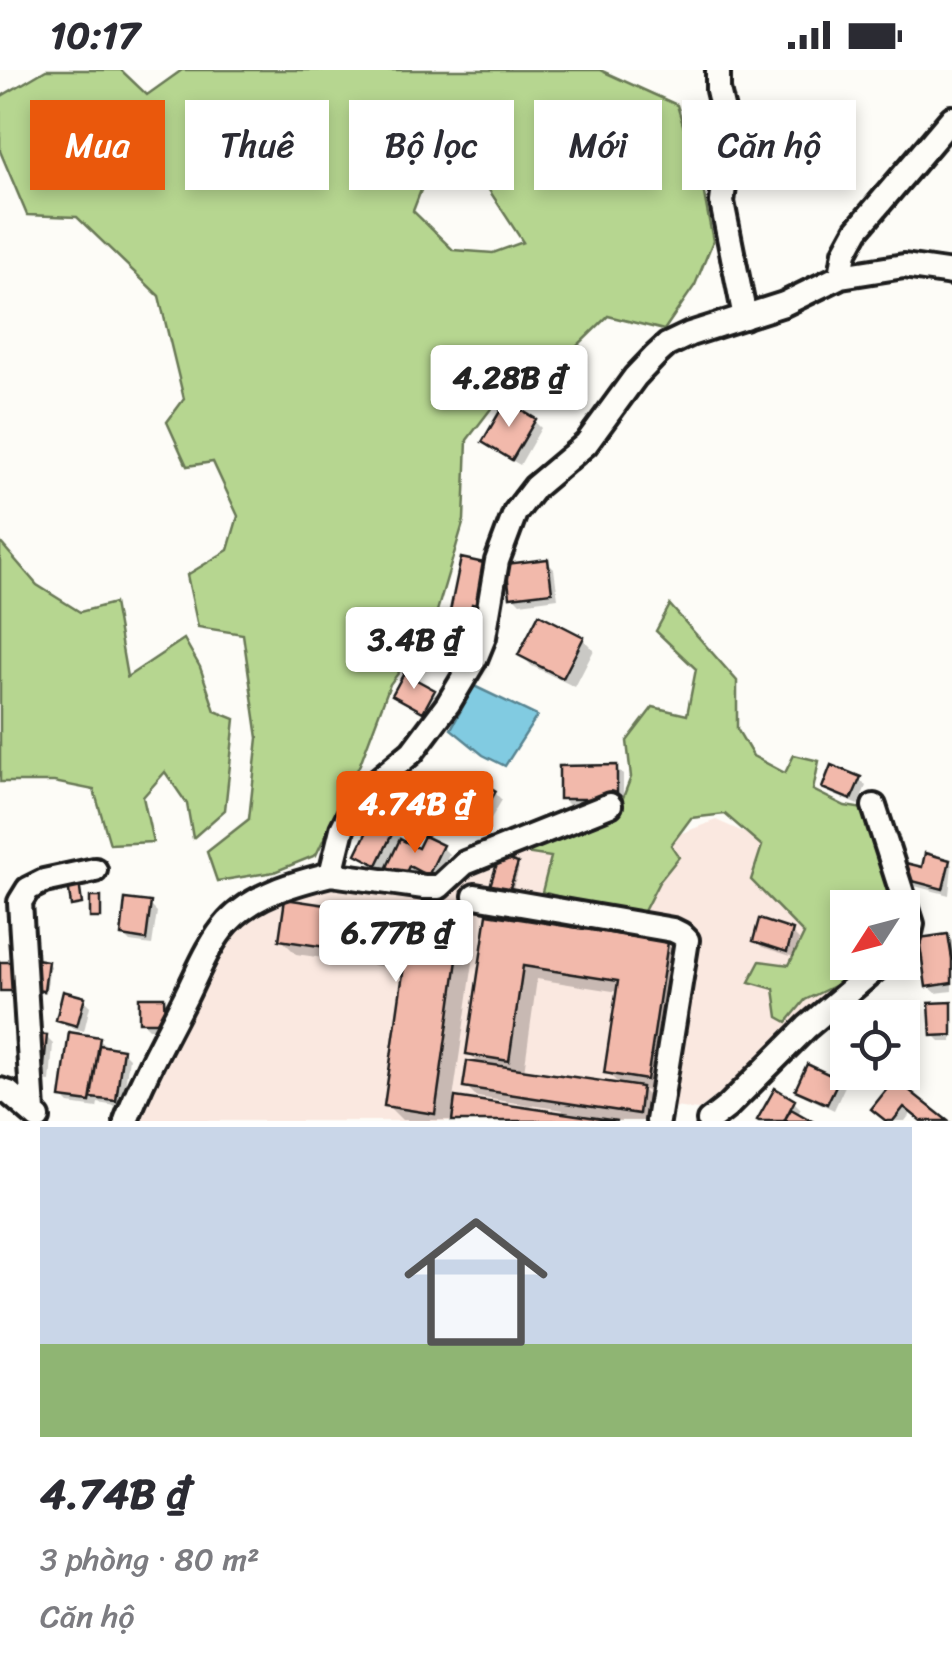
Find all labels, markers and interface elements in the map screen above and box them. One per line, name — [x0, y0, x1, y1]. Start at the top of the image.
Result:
text: 10:17 — [50, 2, 140, 69]
chip: Mua — [30, 100, 165, 190]
chip: Thuê — [185, 100, 329, 190]
chip: Bộ lọc — [349, 100, 514, 190]
chip: Mới — [534, 100, 662, 190]
chip: Căn hộ — [682, 100, 856, 190]
pin: 4.28B ₫ — [417, 345, 601, 430]
text: 4.28B ₫ — [453, 349, 565, 406]
pin: 3.4B ₫ — [333, 607, 495, 692]
text: 3.4B ₫ — [368, 611, 460, 668]
pin: 4.74B ₫ — [323, 771, 507, 856]
text: 4.74B ₫ — [358, 775, 472, 832]
north arrow — [830, 890, 920, 980]
map controls — [830, 890, 920, 1090]
pin: 6.77B ₫ — [304, 900, 488, 985]
text: 6.77B ₫ — [341, 904, 451, 961]
button: locate — [830, 1000, 920, 1090]
icon: home — [386, 1192, 566, 1372]
text: 4.74B ₫ — [40, 1457, 189, 1531]
text: 3 phòng · 80 m² — [40, 1531, 260, 1588]
text: Căn hộ — [40, 1588, 135, 1645]

